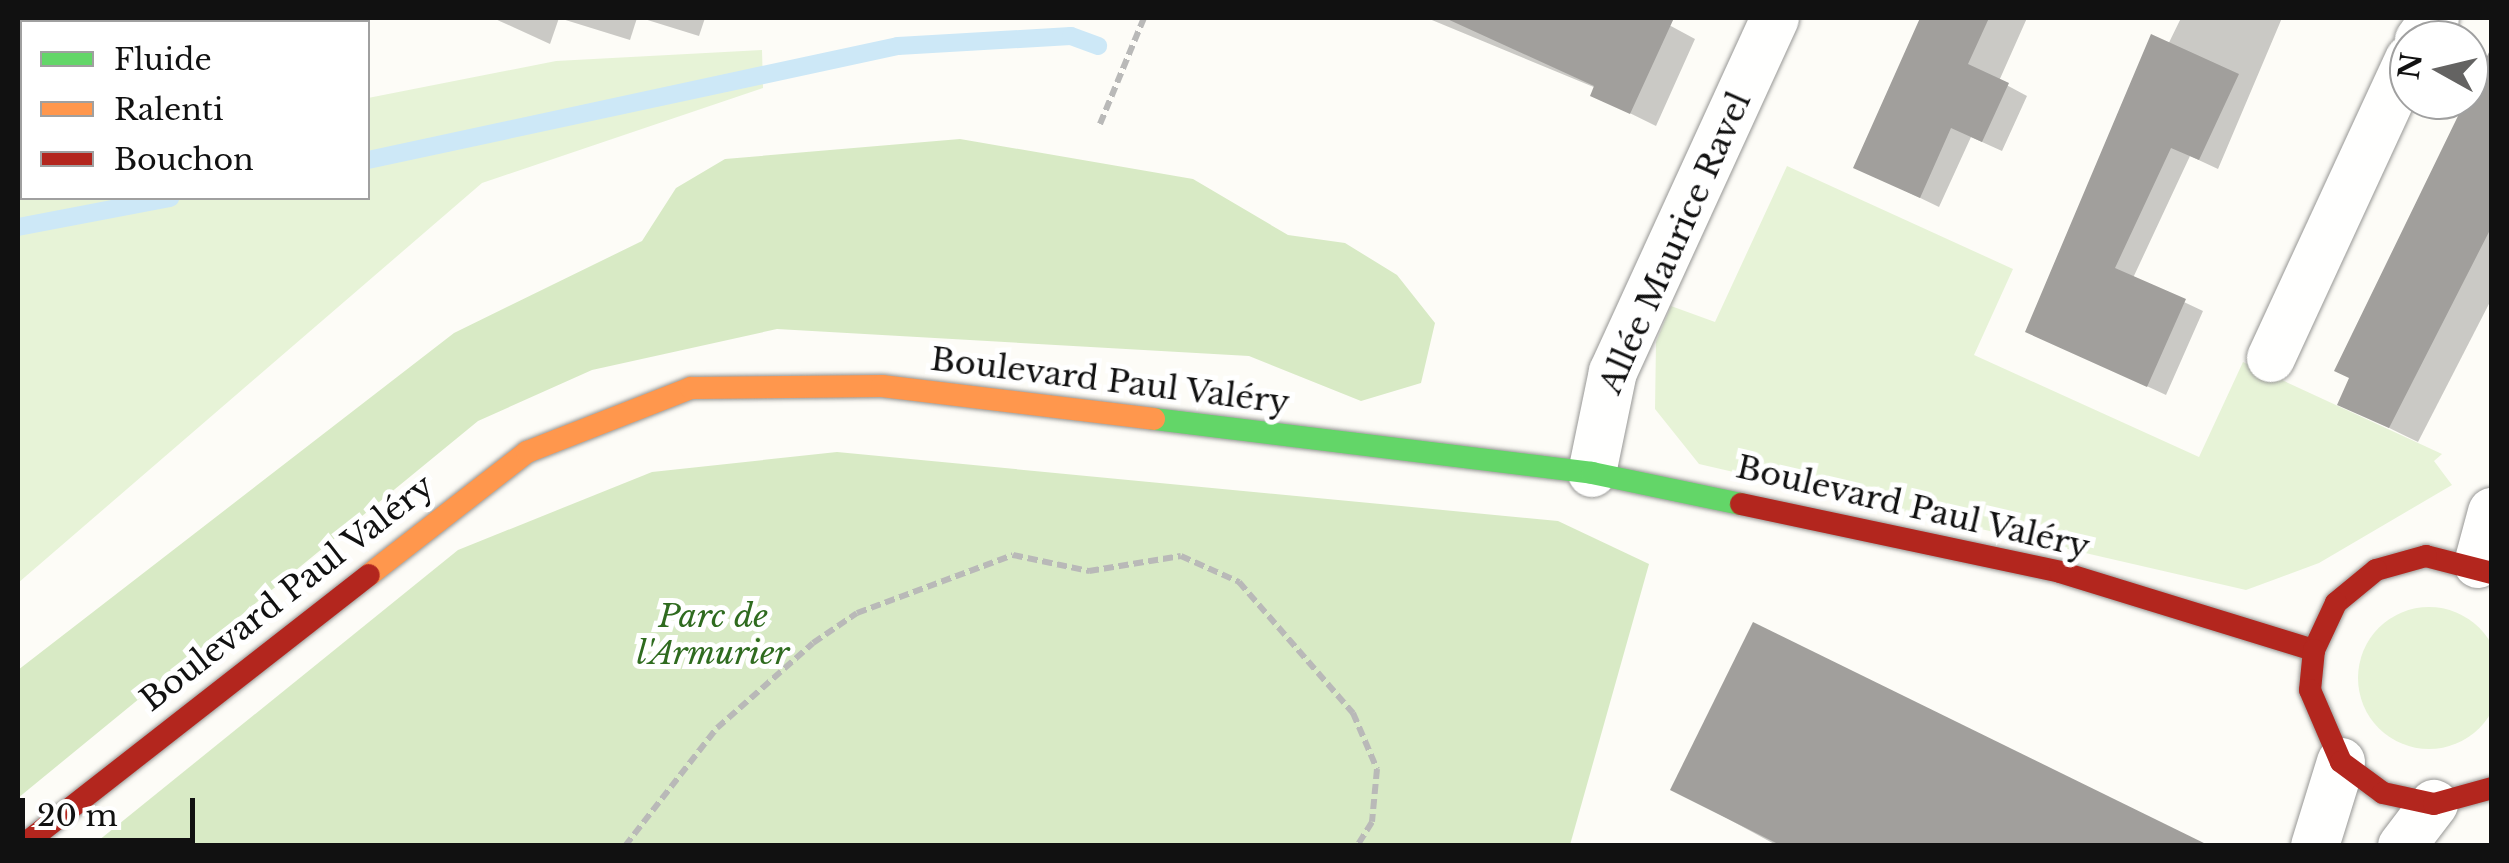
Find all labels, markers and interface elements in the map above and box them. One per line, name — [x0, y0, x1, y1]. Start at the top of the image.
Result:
legend — [20, 20, 370, 200]
north arrow — [2389, 20, 2489, 120]
text: Fluide — [114, 41, 212, 78]
text: N — [2392, 51, 2430, 82]
street label: Allée Maurice Ravel — [1591, 86, 1759, 400]
text: Ralenti — [114, 91, 223, 128]
text: Bouchon — [114, 141, 254, 178]
street label: Boulevard Paul Valéry — [928, 340, 1292, 422]
street label: Boulevard Paul Valéry — [1732, 448, 2094, 566]
street label: Boulevard Paul Valéry — [132, 466, 442, 720]
park label: Parc de l'Armurier — [637, 598, 789, 673]
scale bar — [25, 778, 200, 840]
text: 20 m — [37, 797, 118, 834]

